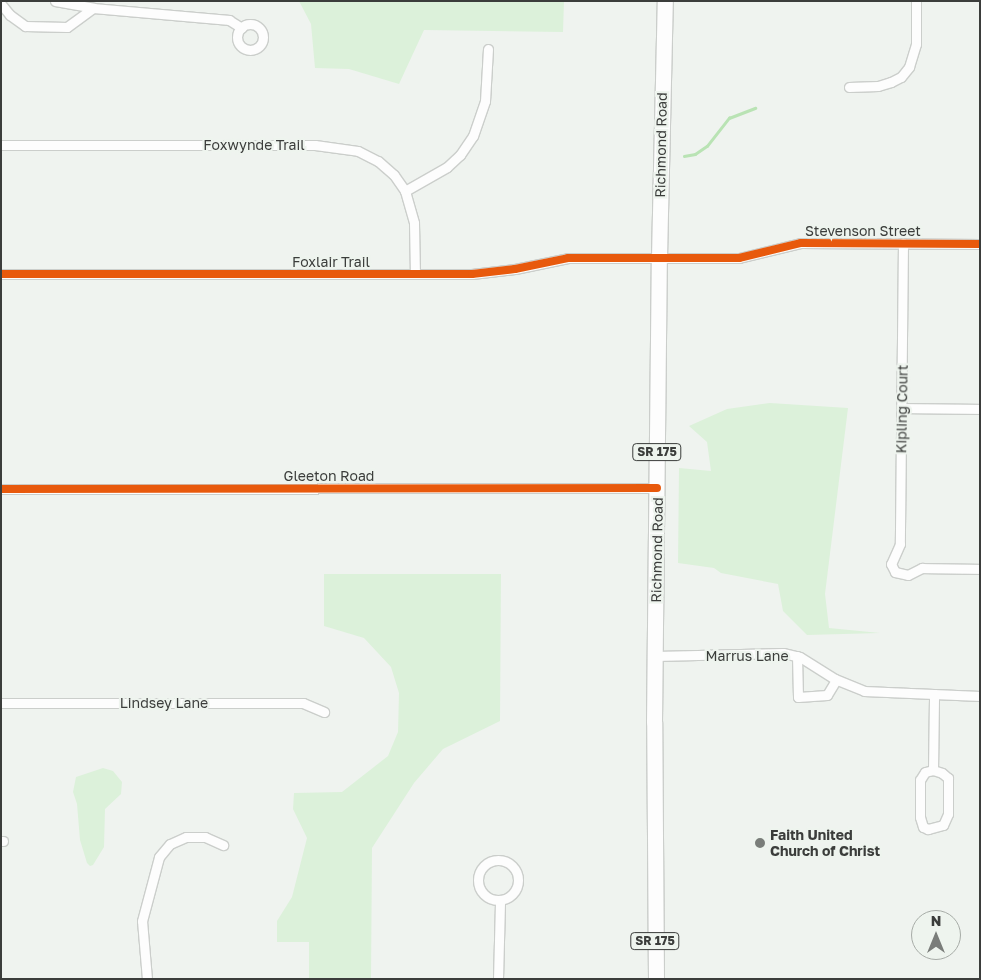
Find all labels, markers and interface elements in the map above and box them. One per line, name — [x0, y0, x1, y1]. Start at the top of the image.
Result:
street label: Richmond Road — [652, 92, 670, 198]
street label: Foxwynde Trail — [203, 137, 305, 153]
street label: Stevenson Street — [805, 223, 921, 239]
street label: Foxlair Trail — [292, 254, 370, 270]
street label: Kipling Court — [893, 365, 911, 453]
road number: SR 175 — [632, 442, 682, 462]
street label: Gleeton Road — [284, 468, 374, 484]
street label: Richmond Road — [648, 497, 666, 603]
street label: Marrus Lane — [705, 648, 789, 664]
street label: Lindsey Lane — [120, 695, 208, 711]
place label: Faith United Church of Christ — [770, 827, 880, 860]
marker: Faith United Church of Christ — [754, 837, 766, 849]
north arrow — [911, 910, 961, 960]
text: N — [931, 912, 941, 929]
road number: SR 175 — [630, 931, 680, 950]

